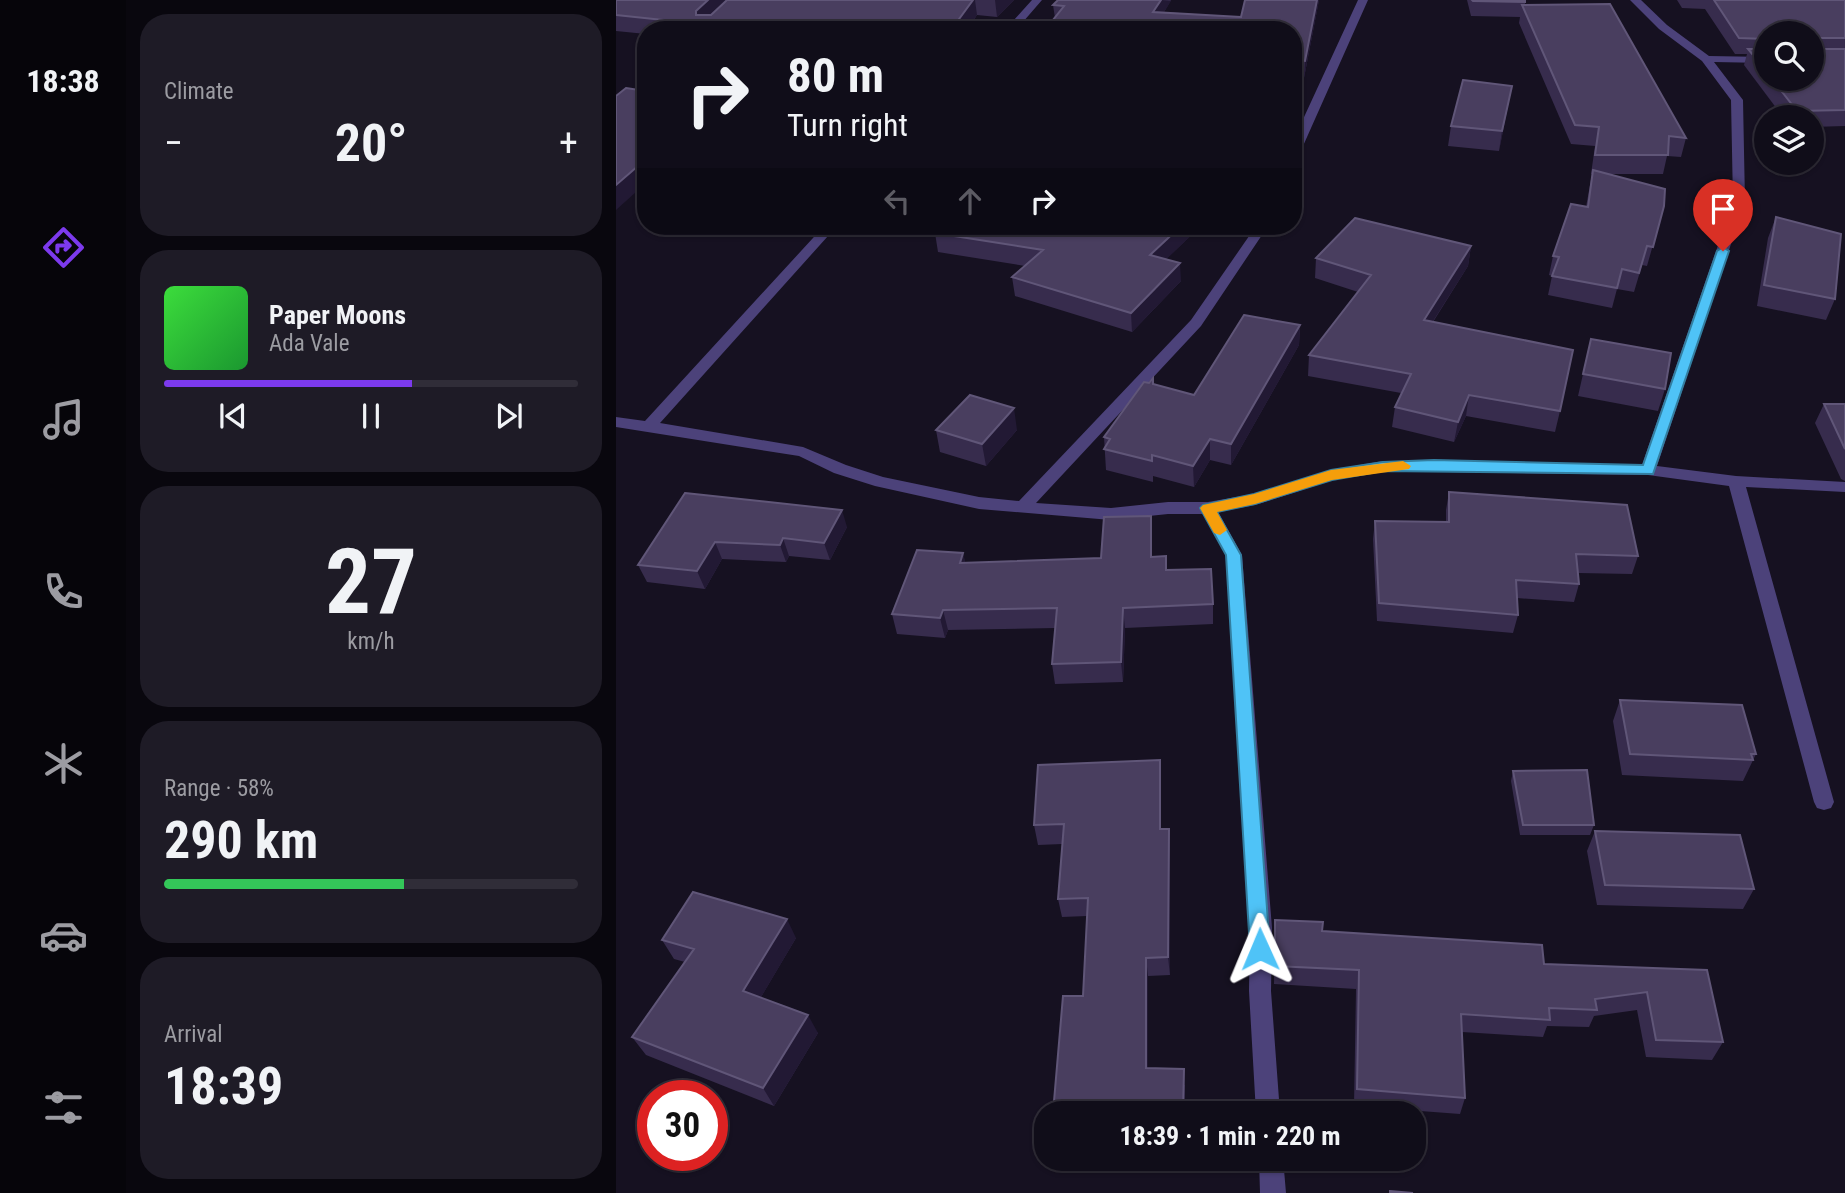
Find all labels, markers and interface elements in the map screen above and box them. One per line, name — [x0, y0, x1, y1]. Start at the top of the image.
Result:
map controls — [1754, 21, 1824, 175]
button: search — [1754, 21, 1824, 91]
text: 80 m — [787, 47, 884, 104]
icon: right — [672, 49, 763, 140]
text: 18:38 — [26, 62, 100, 100]
text: Climate — [164, 78, 234, 105]
button: layers — [1754, 105, 1824, 175]
text: Turn right — [787, 106, 908, 144]
text: 20° — [335, 113, 407, 174]
text: − — [164, 121, 183, 165]
text: + — [559, 121, 578, 165]
pin — [1693, 179, 1753, 251]
icon: left — [878, 182, 916, 220]
icon: ahead — [951, 182, 989, 220]
icon: right — [1024, 182, 1062, 220]
icon: arrive — [1704, 190, 1742, 228]
icon: directions — [39, 223, 88, 272]
text: Paper Moons — [269, 300, 406, 330]
text: Ada Vale — [269, 330, 349, 357]
icon: music — [39, 395, 88, 444]
icon: previous — [214, 397, 252, 435]
icon: pause — [352, 397, 390, 435]
icon: next — [490, 397, 528, 435]
text: 27 — [325, 529, 417, 635]
icon: phone — [39, 567, 88, 616]
text: km/h — [347, 628, 395, 655]
icon: climate — [39, 739, 88, 788]
text: Range · 58% — [164, 775, 274, 802]
text: 290 km — [164, 810, 318, 871]
icon: car — [39, 911, 88, 960]
position arrow — [1223, 912, 1297, 986]
text: Arrival — [164, 1021, 223, 1048]
text: 18:39 — [164, 1056, 283, 1117]
speed limit sign: 30 — [637, 1080, 728, 1171]
icon: filters — [39, 1083, 88, 1132]
text: 18:39 · 1 min · 220 m — [1120, 1121, 1340, 1151]

